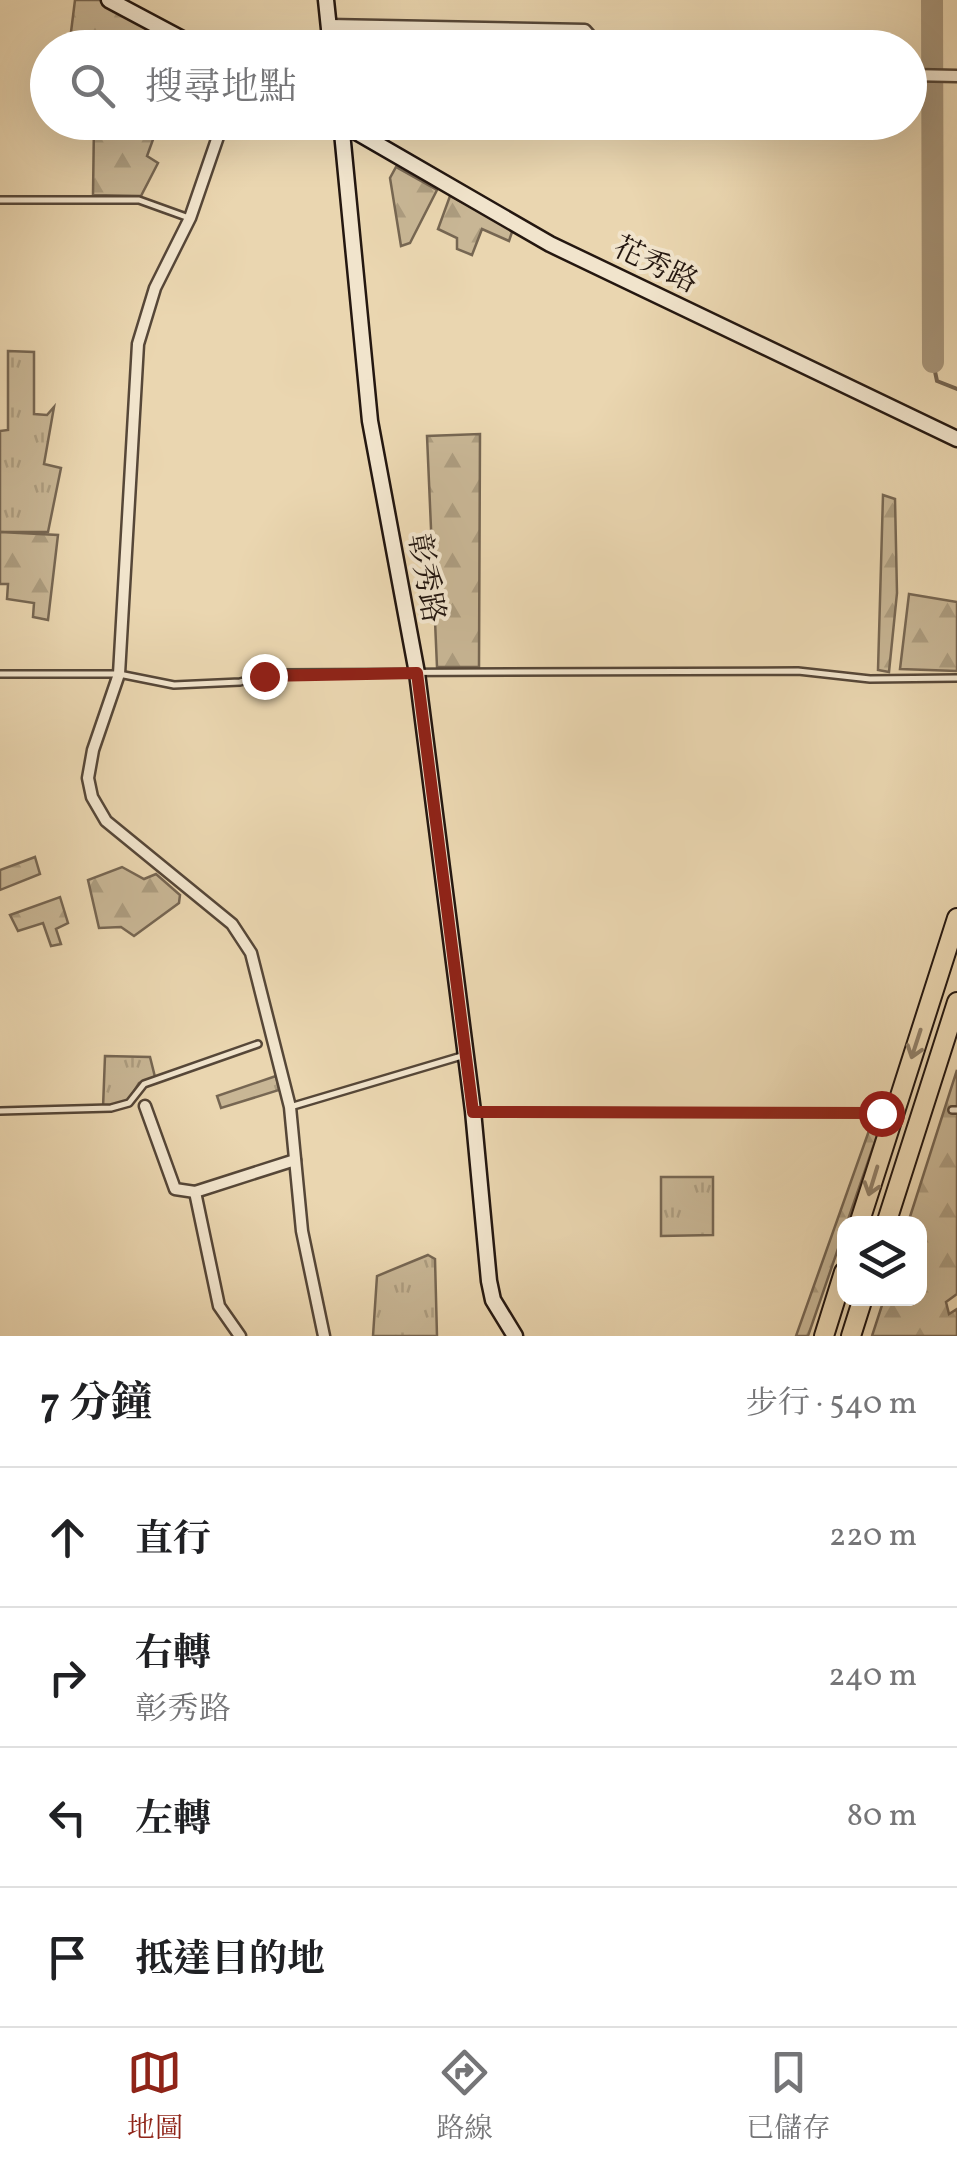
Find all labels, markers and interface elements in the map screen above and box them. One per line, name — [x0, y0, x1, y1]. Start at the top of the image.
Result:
search box — [30, 30, 927, 140]
icon: search — [65, 58, 120, 113]
text: 搜尋地點 — [145, 63, 297, 116]
street label: 花秀路 — [605, 227, 705, 304]
street label: 彰秀路 — [397, 530, 454, 626]
route end — [242, 654, 288, 700]
one-way arrow — [906, 1028, 924, 1059]
route start — [859, 1091, 905, 1137]
one-way arrow — [862, 1165, 880, 1196]
map controls — [837, 1216, 927, 1306]
button: layers — [837, 1216, 927, 1306]
text: 7 分鐘 — [40, 1376, 152, 1435]
text: 步行 · 540 m — [746, 1383, 917, 1427]
icon: ahead — [40, 1510, 95, 1565]
text: 直行 — [135, 1515, 211, 1568]
text: 220 m — [829, 1515, 917, 1559]
text: 右轉 — [135, 1629, 211, 1682]
icon: right — [40, 1650, 95, 1705]
text: 240 m — [828, 1655, 917, 1699]
text: 彰秀路 — [135, 1689, 231, 1733]
icon: left — [40, 1790, 95, 1845]
text: 左轉 — [135, 1795, 211, 1848]
text: 80 m — [847, 1795, 917, 1839]
icon: arrive — [40, 1930, 95, 1985]
text: 抵達目的地 — [135, 1935, 325, 1988]
tab: 地圖 — [127, 2045, 183, 2149]
tab: 路線 — [436, 2045, 492, 2149]
tab: 已儲存 — [746, 2045, 830, 2149]

